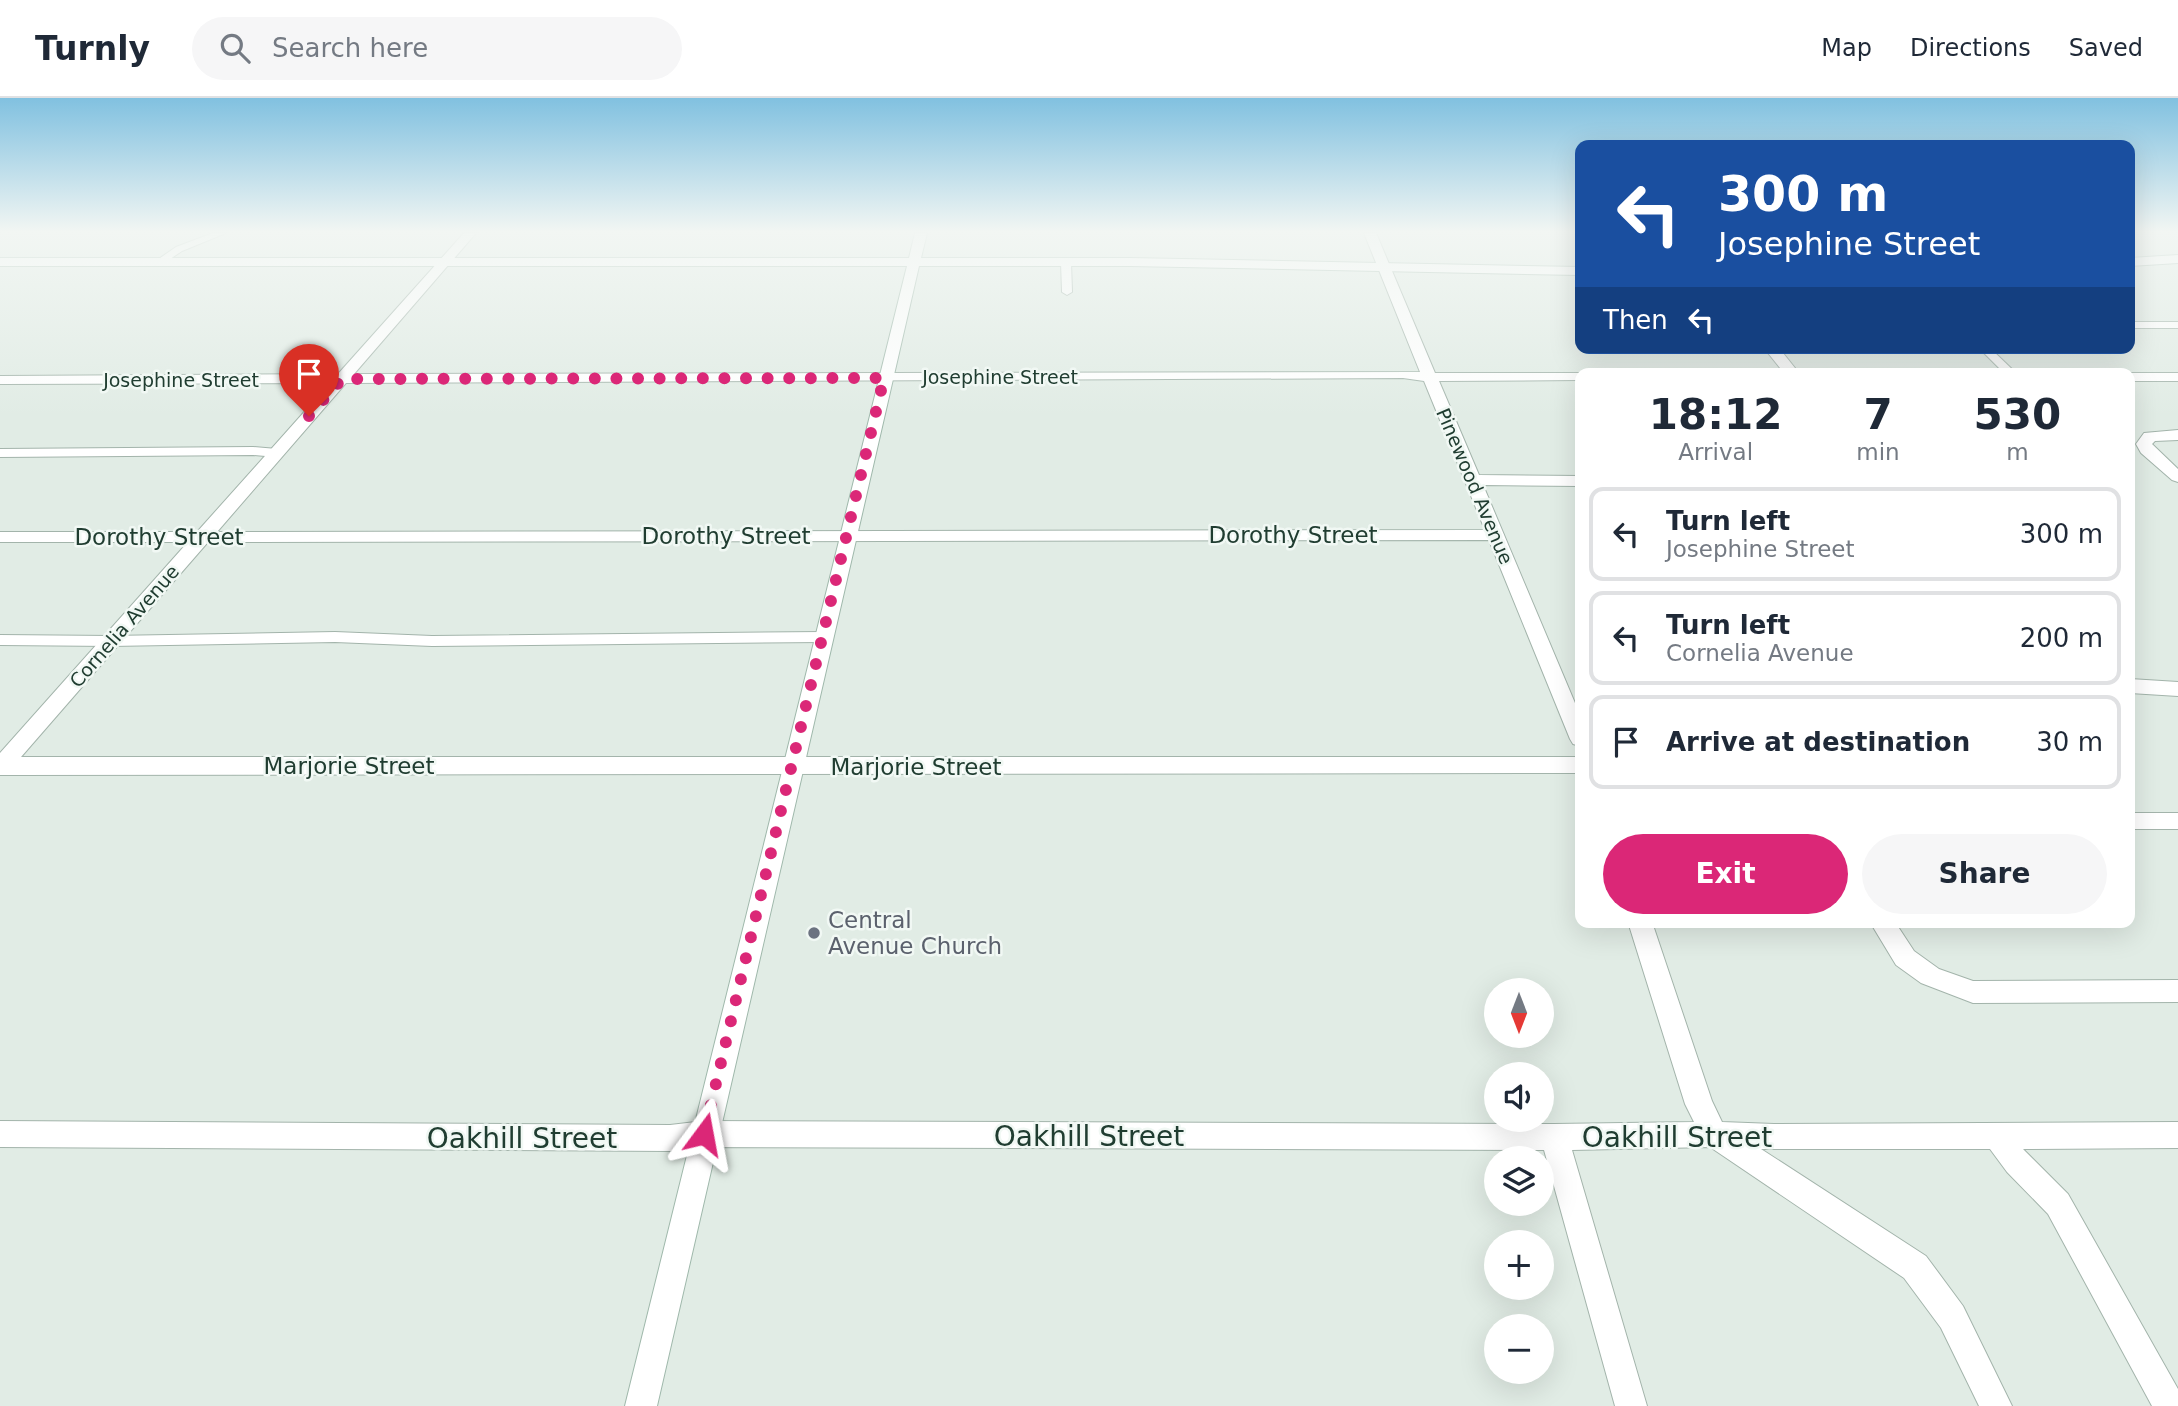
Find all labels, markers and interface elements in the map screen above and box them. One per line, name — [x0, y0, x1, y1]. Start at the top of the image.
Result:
search box — [192, 17, 682, 80]
text: Turnly — [35, 29, 150, 68]
icon: search — [216, 29, 254, 67]
text: Search here — [272, 33, 428, 63]
text: Map — [1821, 34, 1872, 62]
text: Directions — [1910, 34, 2031, 62]
text: Saved — [2069, 34, 2143, 62]
text: 300 m — [1718, 166, 1888, 223]
icon: left — [1603, 168, 1694, 259]
text: Josephine Street — [1718, 225, 1980, 263]
icon: left — [1682, 301, 1720, 339]
text: Then — [1603, 305, 1668, 335]
pin — [279, 344, 339, 416]
icon: arrive — [290, 355, 328, 393]
street label: Josephine Street — [921, 366, 1078, 388]
street label: Josephine Street — [102, 369, 259, 391]
text: 18:12 — [1649, 390, 1783, 439]
text: 7 — [1863, 390, 1893, 439]
text: 530 — [1974, 390, 2061, 439]
street label: Pinewood Avenue — [1432, 405, 1518, 567]
text: Arrival — [1678, 439, 1753, 465]
text: min — [1856, 439, 1900, 465]
text: m — [2006, 439, 2029, 465]
text: Turn left — [1666, 506, 1790, 536]
icon: left — [1607, 515, 1645, 553]
text: 300 m — [2020, 519, 2103, 549]
street label: Dorothy Street — [1208, 522, 1378, 548]
street label: Dorothy Street — [641, 523, 811, 549]
street label: Dorothy Street — [74, 524, 244, 550]
text: Josephine Street — [1666, 536, 1854, 562]
street label: Cornelia Avenue — [65, 560, 183, 692]
text: Turn left — [1666, 610, 1790, 640]
icon: left — [1607, 619, 1645, 657]
text: 200 m — [2020, 623, 2103, 653]
text: Cornelia Avenue — [1666, 640, 1854, 666]
icon: arrive — [1607, 723, 1645, 761]
text: Arrive at destination — [1666, 727, 1970, 757]
text: 30 m — [2036, 727, 2103, 757]
street label: Marjorie Street — [263, 753, 435, 779]
street label: Marjorie Street — [830, 754, 1002, 780]
button: Exit — [1603, 834, 1848, 914]
button: Share — [1862, 834, 2107, 914]
place label: Central Avenue Church — [828, 907, 1002, 959]
marker: Central Avenue Church — [806, 925, 822, 941]
north arrow — [1484, 978, 1554, 1048]
map controls — [1484, 978, 1554, 1384]
button: sound — [1484, 1062, 1554, 1132]
position arrow — [667, 1097, 741, 1171]
street label: Oakhill Street — [994, 1120, 1184, 1153]
street label: Oakhill Street — [1582, 1121, 1772, 1154]
street label: Oakhill Street — [427, 1122, 617, 1155]
button: layers — [1484, 1146, 1554, 1216]
button: + — [1484, 1230, 1554, 1300]
button: − — [1484, 1314, 1554, 1384]

